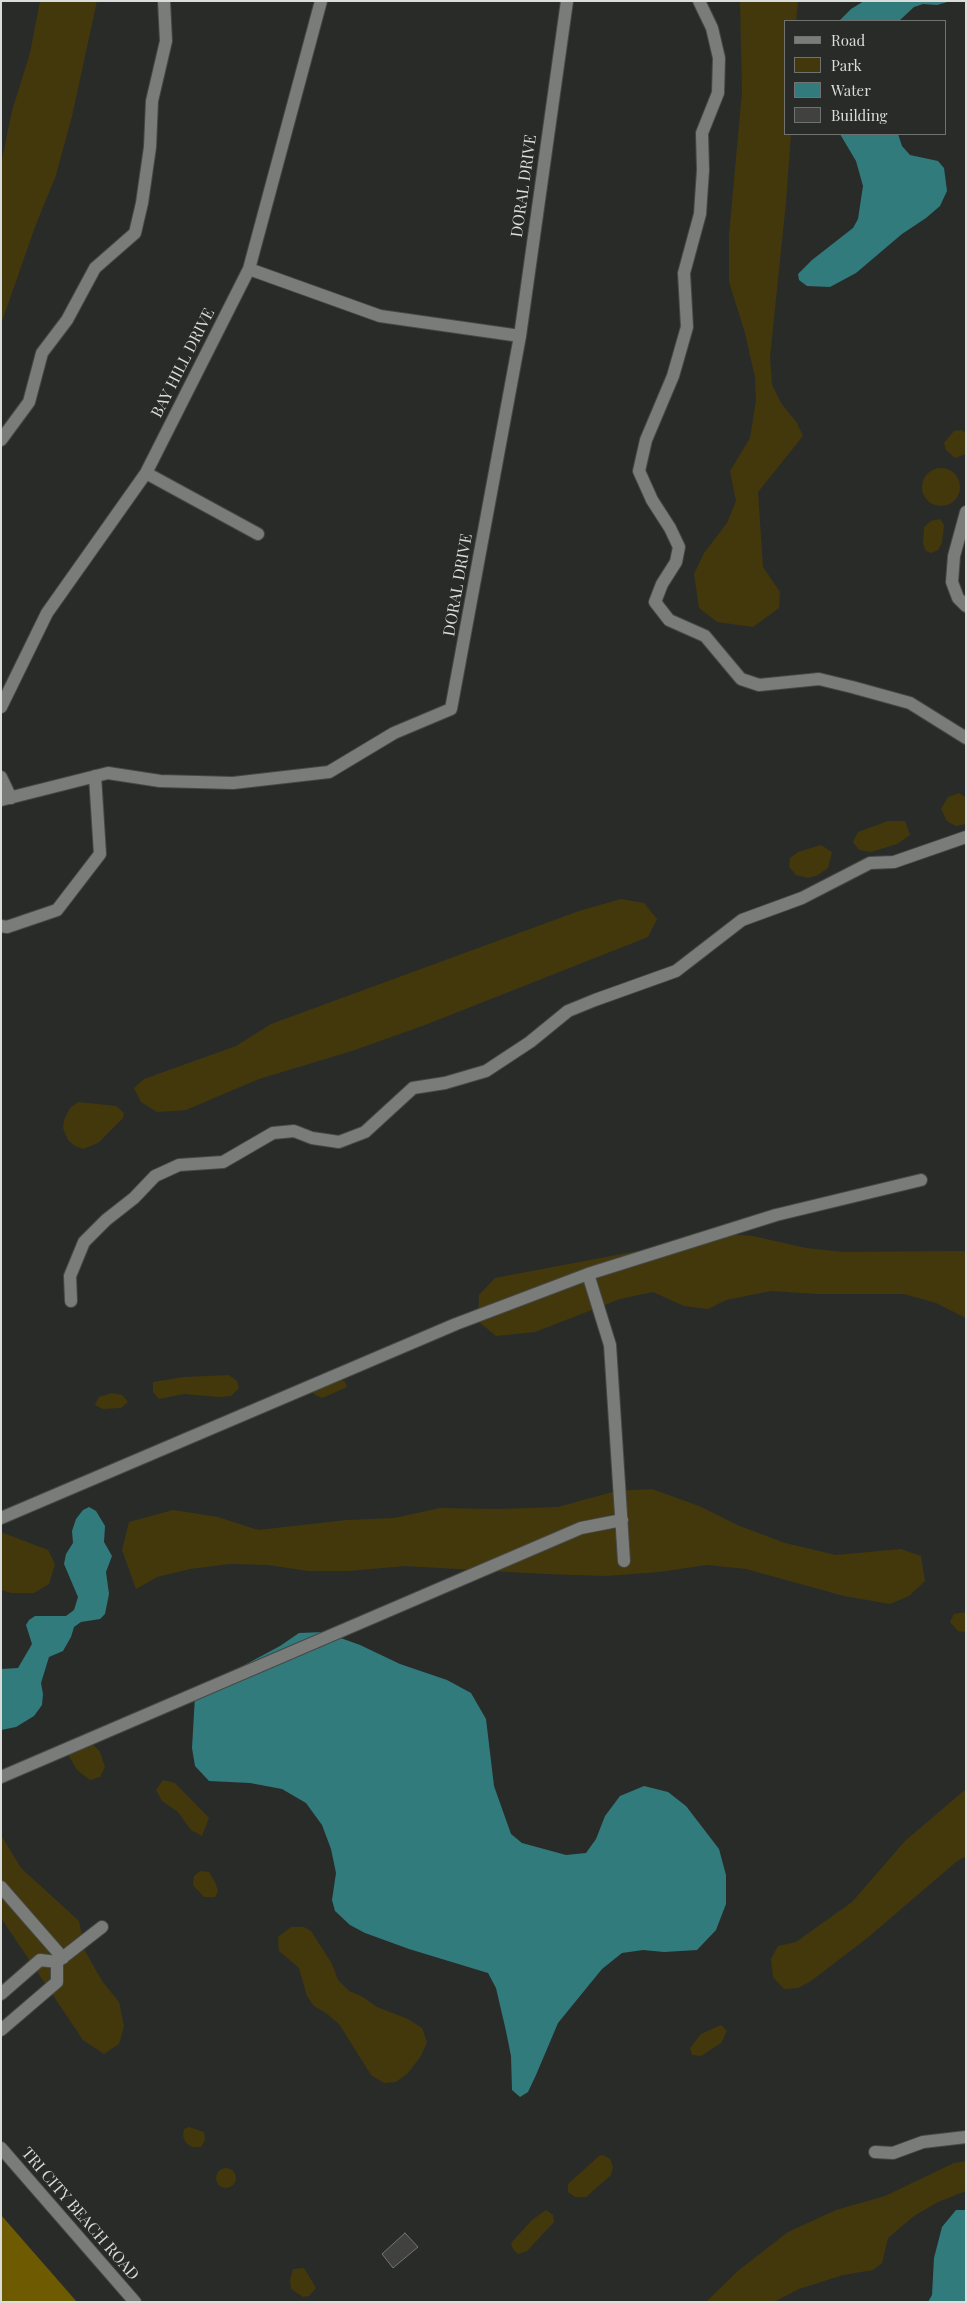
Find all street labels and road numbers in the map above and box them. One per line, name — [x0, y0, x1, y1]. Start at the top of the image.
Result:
street label: DORAL DRIVE — [507, 133, 541, 239]
street label: BAY HILL DRIVE — [147, 305, 219, 421]
street label: DORAL DRIVE — [440, 532, 476, 638]
street label: TRI CITY BEACH ROAD — [17, 2144, 143, 2284]

